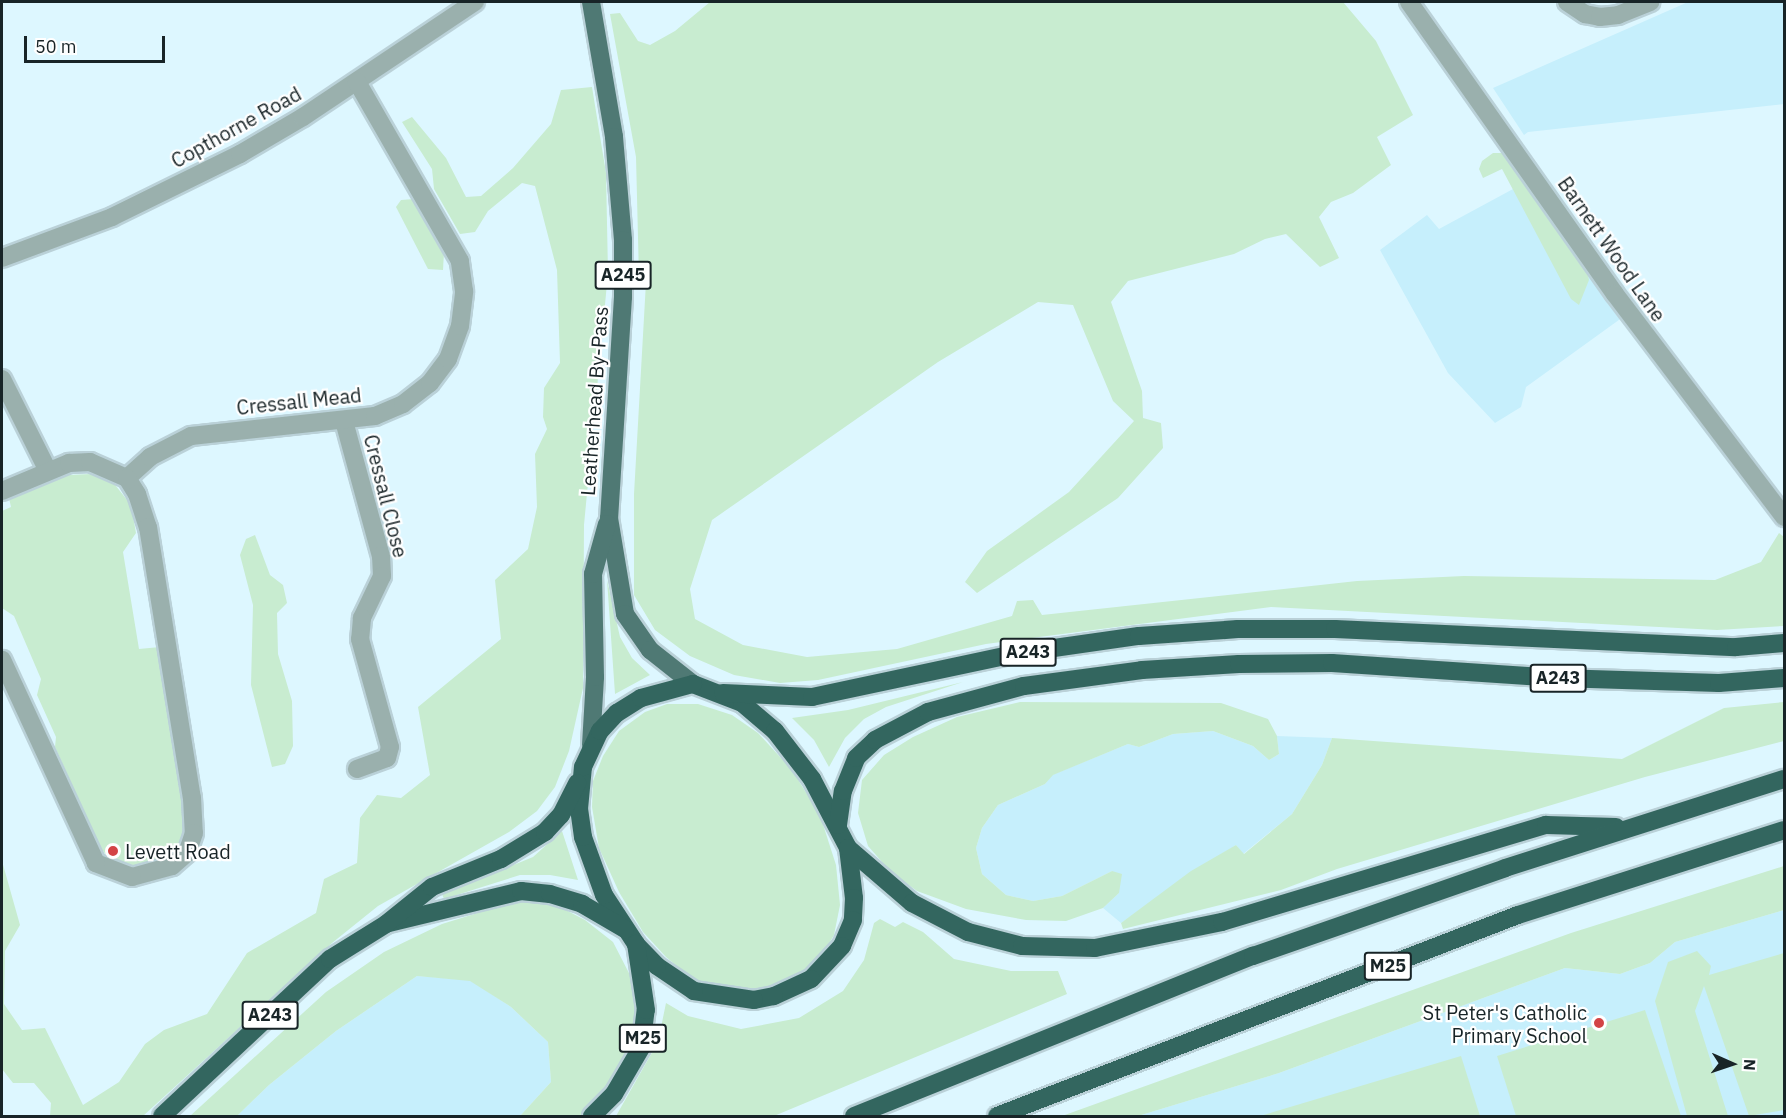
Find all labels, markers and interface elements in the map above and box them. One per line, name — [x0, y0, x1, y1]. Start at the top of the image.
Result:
scale bar — [27, 24, 168, 62]
text: 50 m — [35, 35, 77, 58]
street label: Copthorne Road — [167, 81, 305, 173]
street label: Barnett Wood Lane — [1553, 172, 1671, 326]
road number: A245 — [594, 260, 652, 290]
street label: Leatherhead By-Pass — [575, 305, 613, 497]
street label: Cressall Mead — [235, 382, 363, 420]
street label: Cressall Close — [359, 432, 413, 560]
road number: A243 — [1000, 637, 1056, 667]
road number: A243 — [1530, 663, 1586, 693]
place label: Levett Road — [125, 839, 231, 863]
marker: Levett Road — [106, 844, 120, 858]
road number: M25 — [1362, 951, 1414, 981]
road number: A243 — [242, 1000, 298, 1030]
place label: St Peter's Catholic Primary School — [1423, 1000, 1587, 1047]
marker: St Peter's Catholic Primary School — [1592, 1016, 1606, 1030]
road number: M25 — [618, 1023, 668, 1053]
north arrow — [1702, 1034, 1762, 1094]
text: N — [1740, 1059, 1760, 1071]

